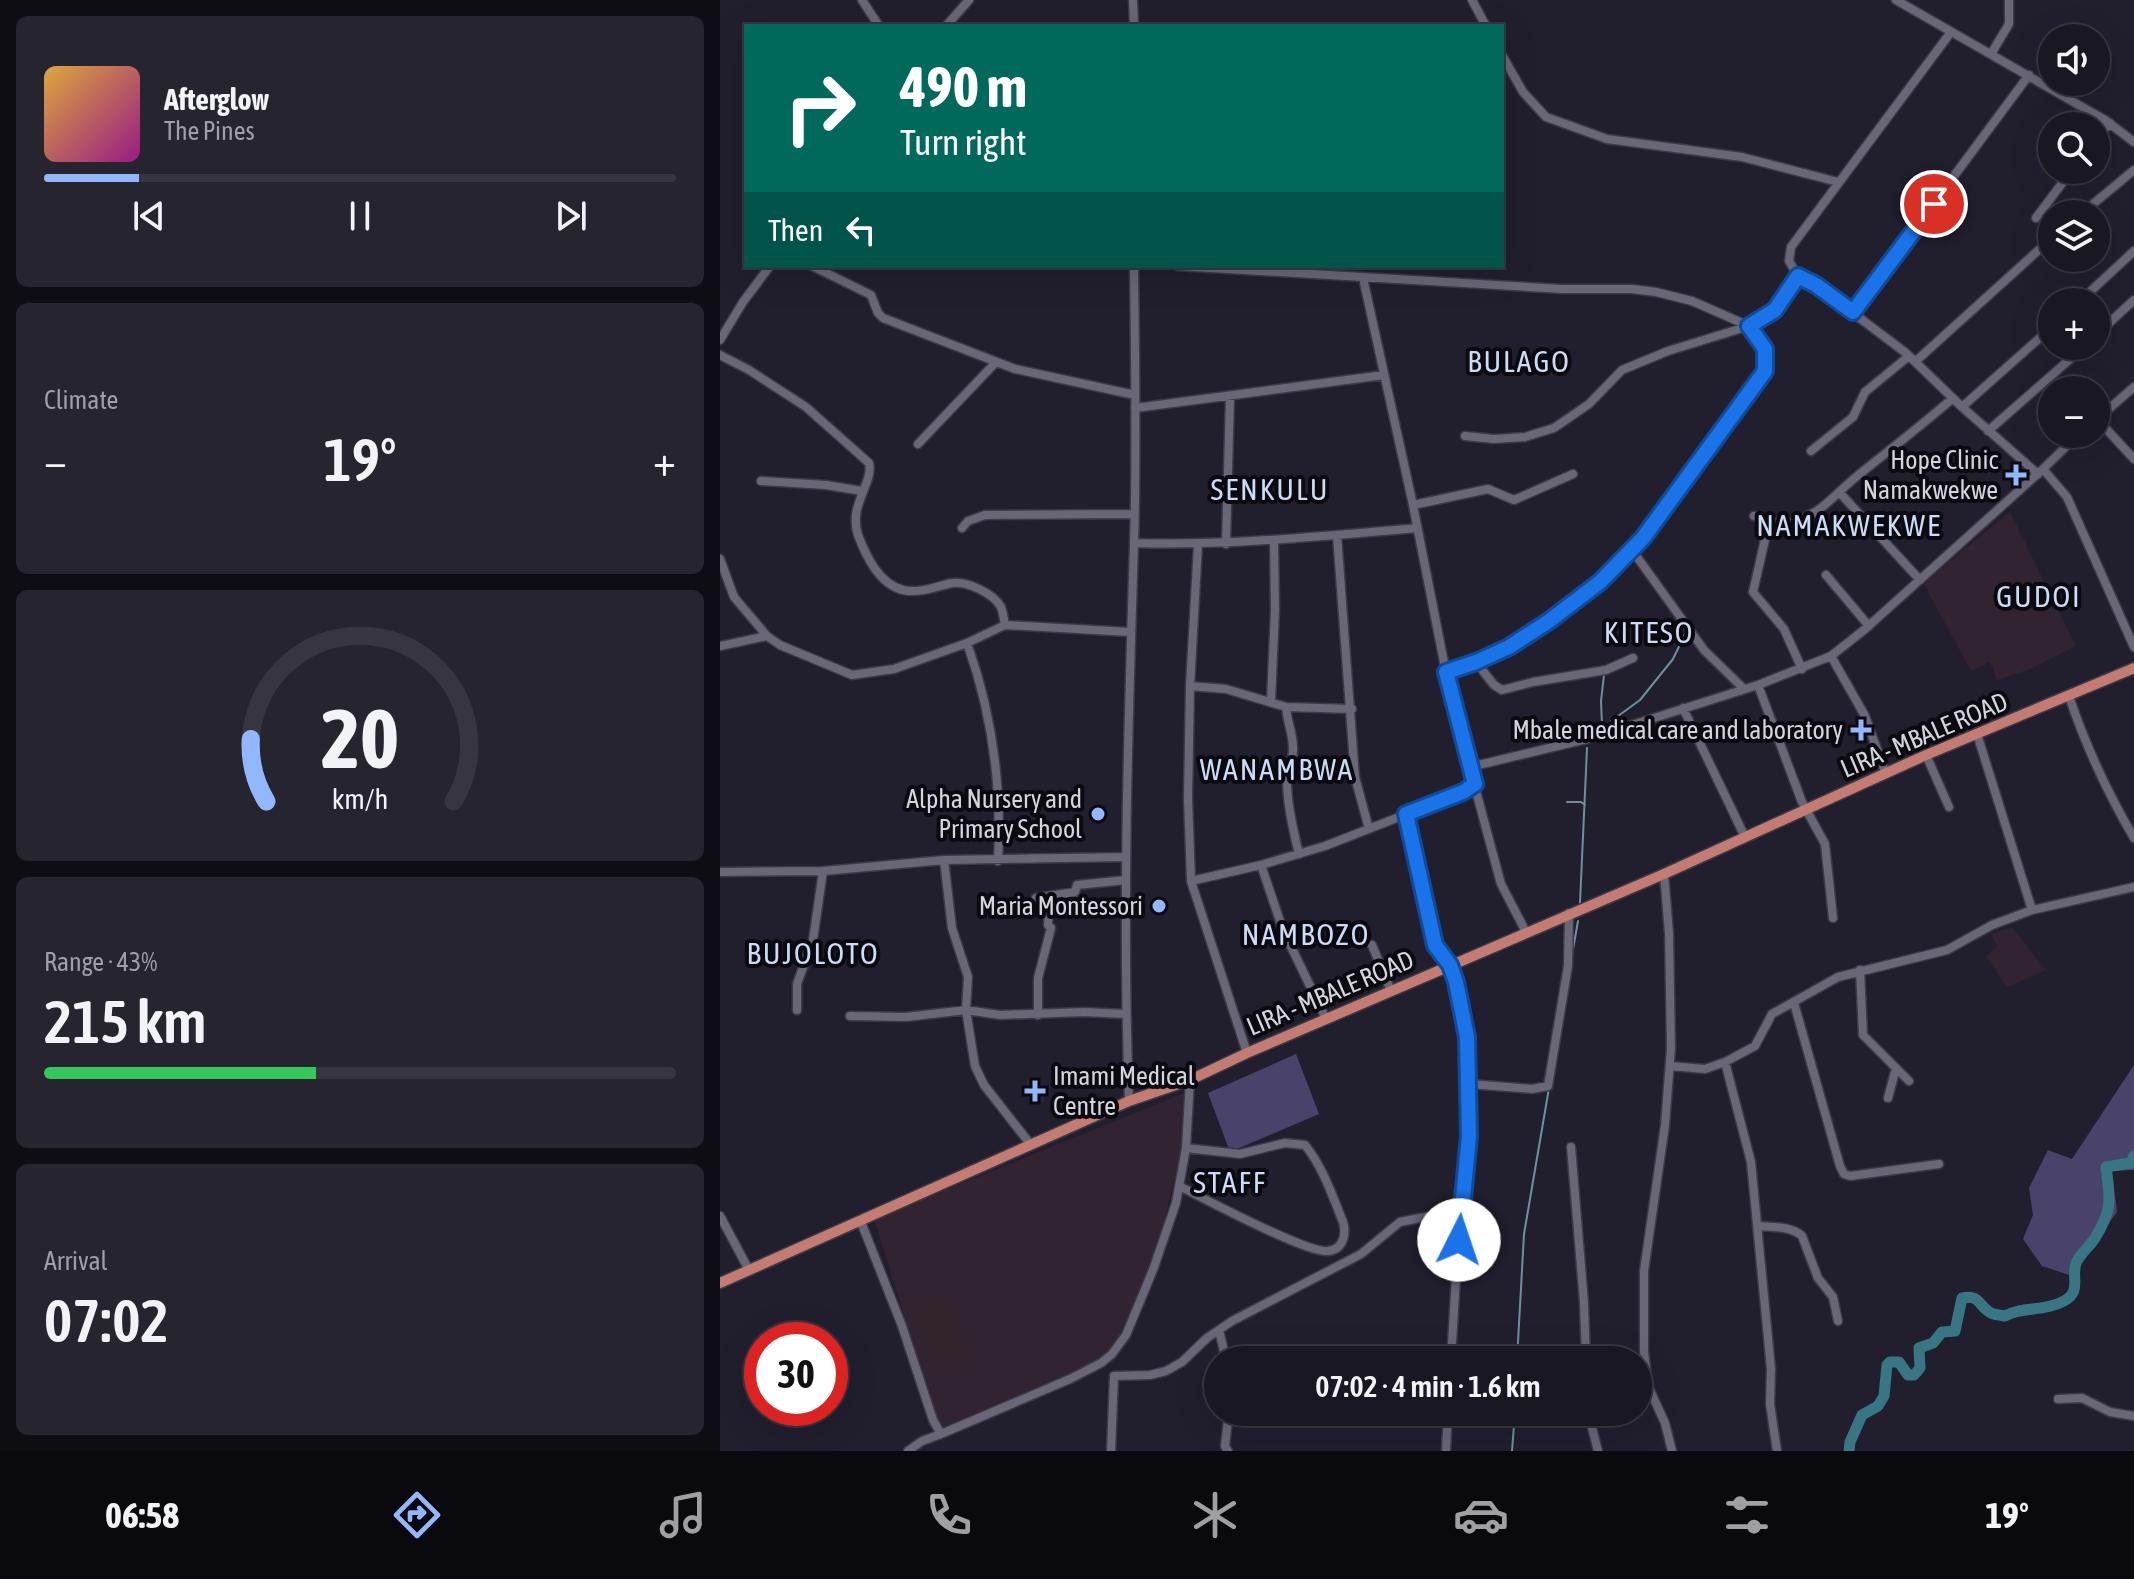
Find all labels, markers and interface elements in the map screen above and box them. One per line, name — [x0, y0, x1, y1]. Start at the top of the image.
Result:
map controls — [2038, 24, 2110, 448]
button: sound — [2038, 24, 2110, 96]
text: 490 m — [900, 55, 1027, 119]
icon: right — [768, 56, 872, 160]
text: Afterglow — [164, 82, 269, 116]
button: search — [2038, 112, 2110, 184]
text: The Pines — [164, 116, 255, 146]
text: Turn right — [900, 121, 1027, 163]
pin — [1900, 170, 1968, 238]
icon: arrive — [1912, 182, 1956, 226]
icon: previous — [127, 194, 171, 238]
icon: pause — [338, 194, 382, 238]
icon: next — [549, 194, 593, 238]
button: layers — [2038, 200, 2110, 272]
icon: left — [839, 208, 883, 252]
text: Then — [768, 213, 823, 247]
button: + — [2038, 288, 2110, 360]
district label: BULAGO — [1467, 344, 1571, 378]
button: − — [2038, 376, 2110, 448]
text: Climate — [44, 385, 118, 415]
text: 19° — [324, 425, 396, 494]
text: − — [44, 435, 67, 485]
text: + — [653, 435, 676, 485]
place label: Hope Clinic Namakwekwe — [1863, 445, 1998, 505]
marker: Hope Clinic Namakwekwe — [2005, 464, 2027, 486]
district label: SENKULU — [1211, 472, 1329, 506]
district label: NAMAKWEKWE — [1756, 508, 1942, 542]
district label: GUDOI — [1996, 579, 2082, 613]
district label: KITESO — [1604, 615, 1694, 649]
street label: LIRA - MBALE ROAD — [1836, 686, 2012, 784]
text: 20 — [321, 689, 399, 785]
place label: Mbale medical care and laboratory — [1512, 715, 1843, 745]
marker: Mbale medical care and laboratory — [1850, 719, 1872, 741]
district label: WANAMBWA — [1200, 752, 1354, 786]
text: km/h — [332, 782, 388, 815]
place label: Alpha Nursery and Primary School — [906, 784, 1082, 844]
marker: Alpha Nursery and Primary School — [1089, 805, 1107, 823]
place label: Maria Montessori — [979, 891, 1143, 921]
marker: Maria Montessori — [1150, 897, 1168, 915]
district label: NAMBOZO — [1242, 917, 1370, 951]
district label: BUJOLOTO — [746, 936, 880, 970]
street label: LIRA - MBALE ROAD — [1242, 944, 1418, 1042]
text: Range · 43% — [44, 947, 157, 977]
text: 215 km — [44, 987, 206, 1056]
place label: Imami Medical Centre — [1053, 1061, 1195, 1121]
marker: Imami Medical Centre — [1024, 1080, 1046, 1102]
district label: STAFF — [1193, 1165, 1267, 1199]
position arrow — [1417, 1198, 1501, 1282]
text: Arrival — [44, 1246, 108, 1276]
text: 07:02 — [44, 1286, 169, 1355]
speed limit sign: 30 — [744, 1322, 848, 1426]
text: 07:02 · 4 min · 1.6 km — [1315, 1369, 1541, 1403]
icon: directions — [389, 1487, 445, 1543]
icon: music — [655, 1487, 711, 1543]
icon: phone — [921, 1487, 977, 1543]
icon: climate — [1187, 1487, 1243, 1543]
icon: car — [1453, 1487, 1509, 1543]
icon: filters — [1719, 1487, 1775, 1543]
text: 06:58 — [105, 1494, 179, 1536]
text: 19° — [1985, 1494, 2029, 1536]

